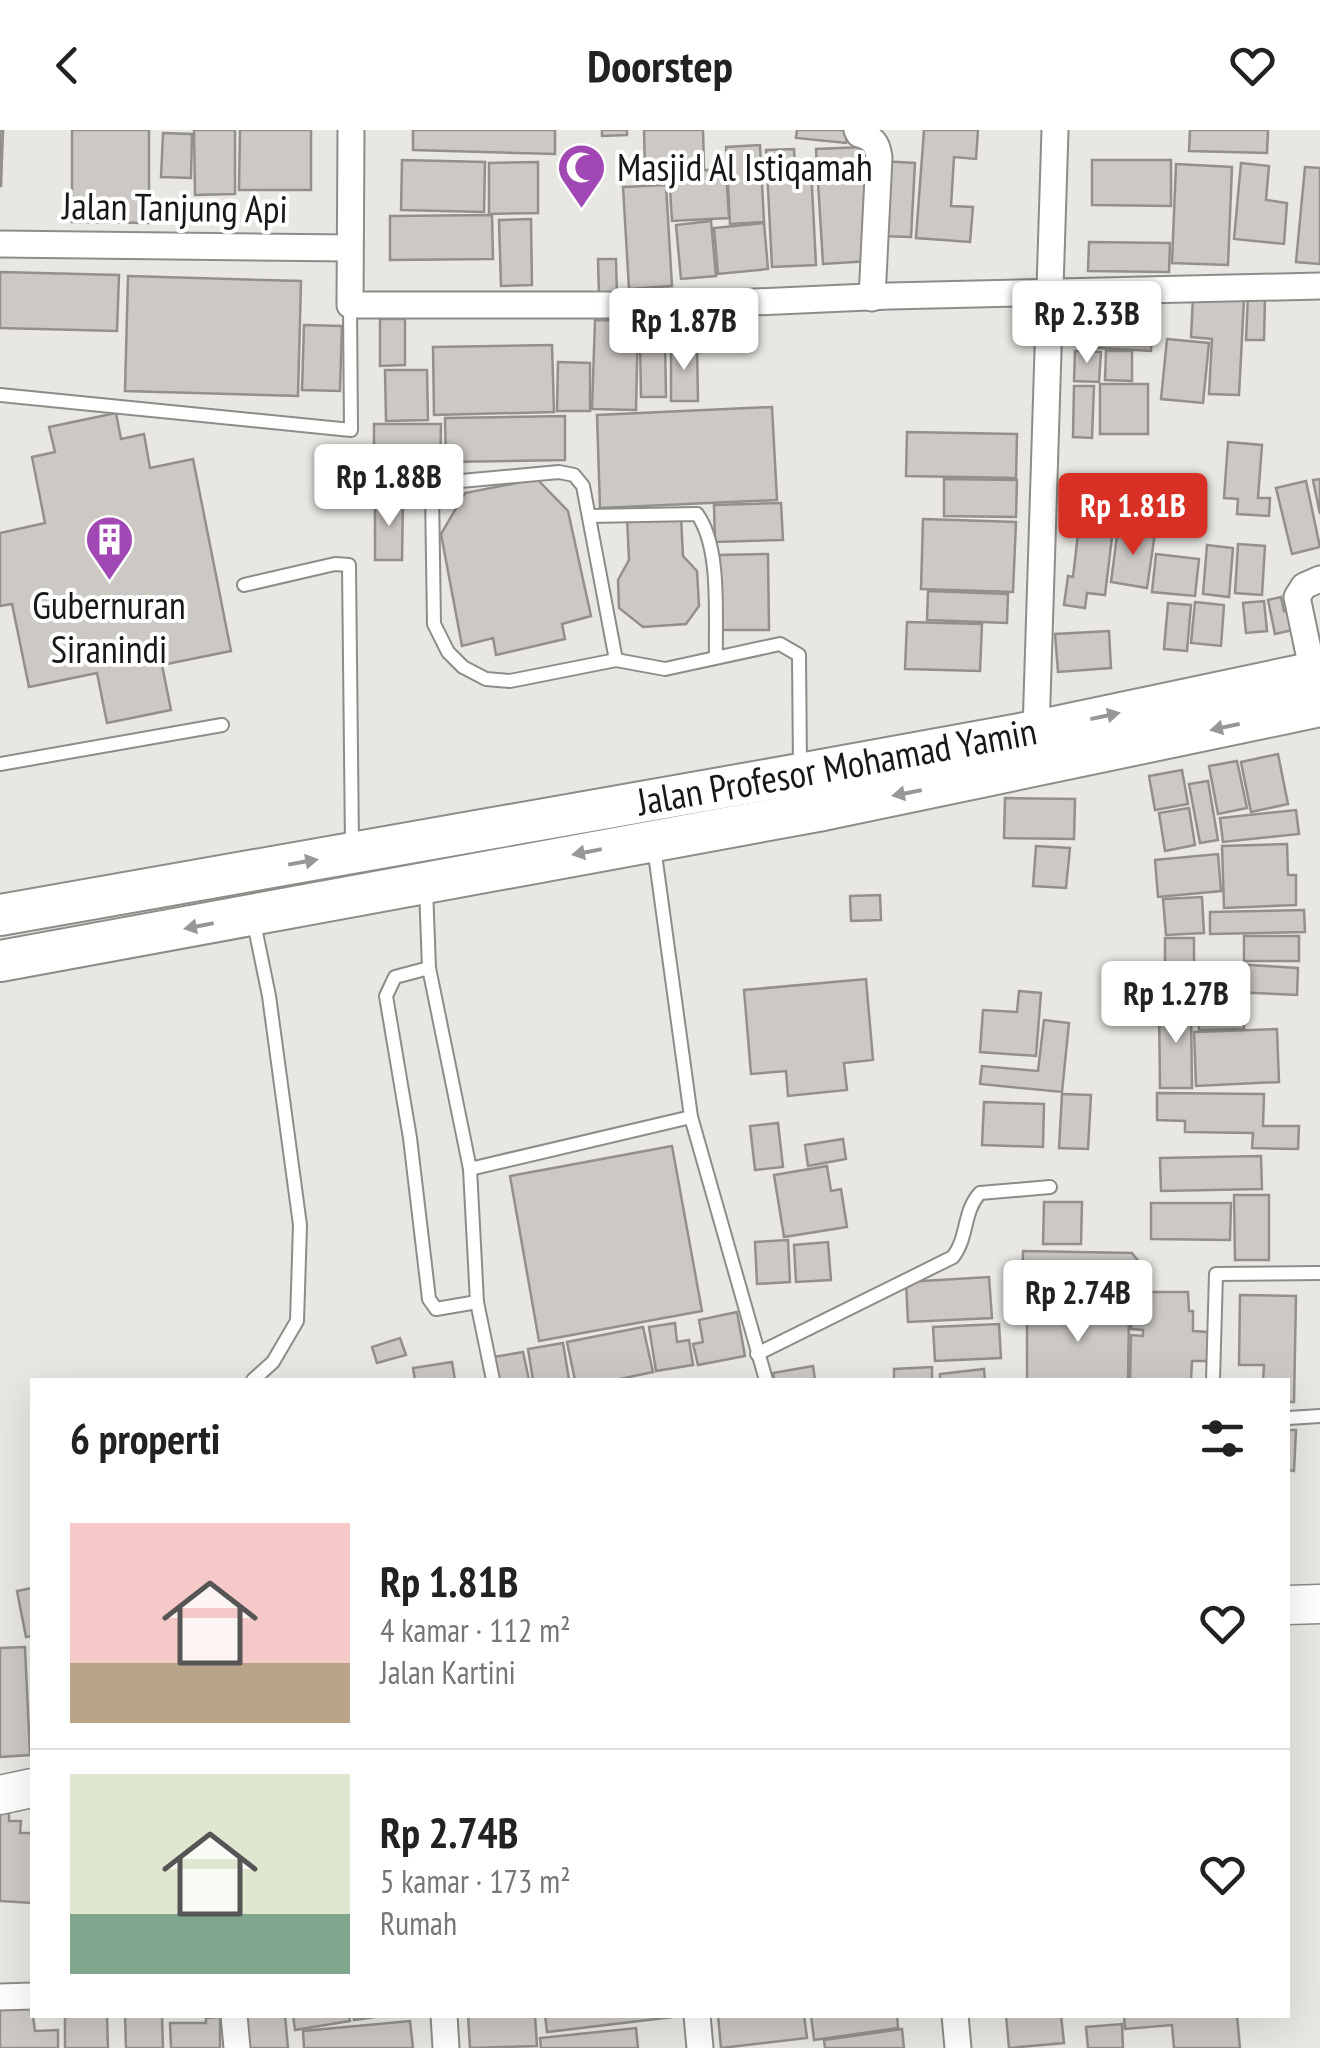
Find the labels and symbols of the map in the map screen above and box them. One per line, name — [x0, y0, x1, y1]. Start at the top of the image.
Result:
mosque icon: Masjid Al Istiqamah — [556, 142, 608, 210]
place label: Masjid Al Istiqamah — [617, 142, 873, 191]
street label: Jalan Tanjung Api — [61, 180, 288, 233]
pin: Rp 2.33B — [984, 281, 1190, 366]
pin: Rp 1.87B — [581, 288, 787, 373]
pin: Rp 1.88B — [286, 444, 492, 529]
pin: Rp 1.81B — [1030, 473, 1236, 558]
building icon: Gubernuran Siranindi — [83, 514, 135, 582]
place label: Gubernuran Siranindi — [32, 580, 186, 673]
street label: Jalan Profesor Mohamad Yamin — [632, 705, 1040, 825]
one-way arrow — [1090, 708, 1121, 723]
one-way arrow — [1209, 720, 1240, 735]
one-way arrow — [891, 786, 922, 802]
one-way arrow — [571, 845, 602, 861]
one-way arrow — [288, 854, 319, 869]
one-way arrow — [183, 918, 214, 934]
pin: Rp 1.27B — [1073, 961, 1279, 1046]
pin: Rp 2.74B — [975, 1260, 1181, 1345]

